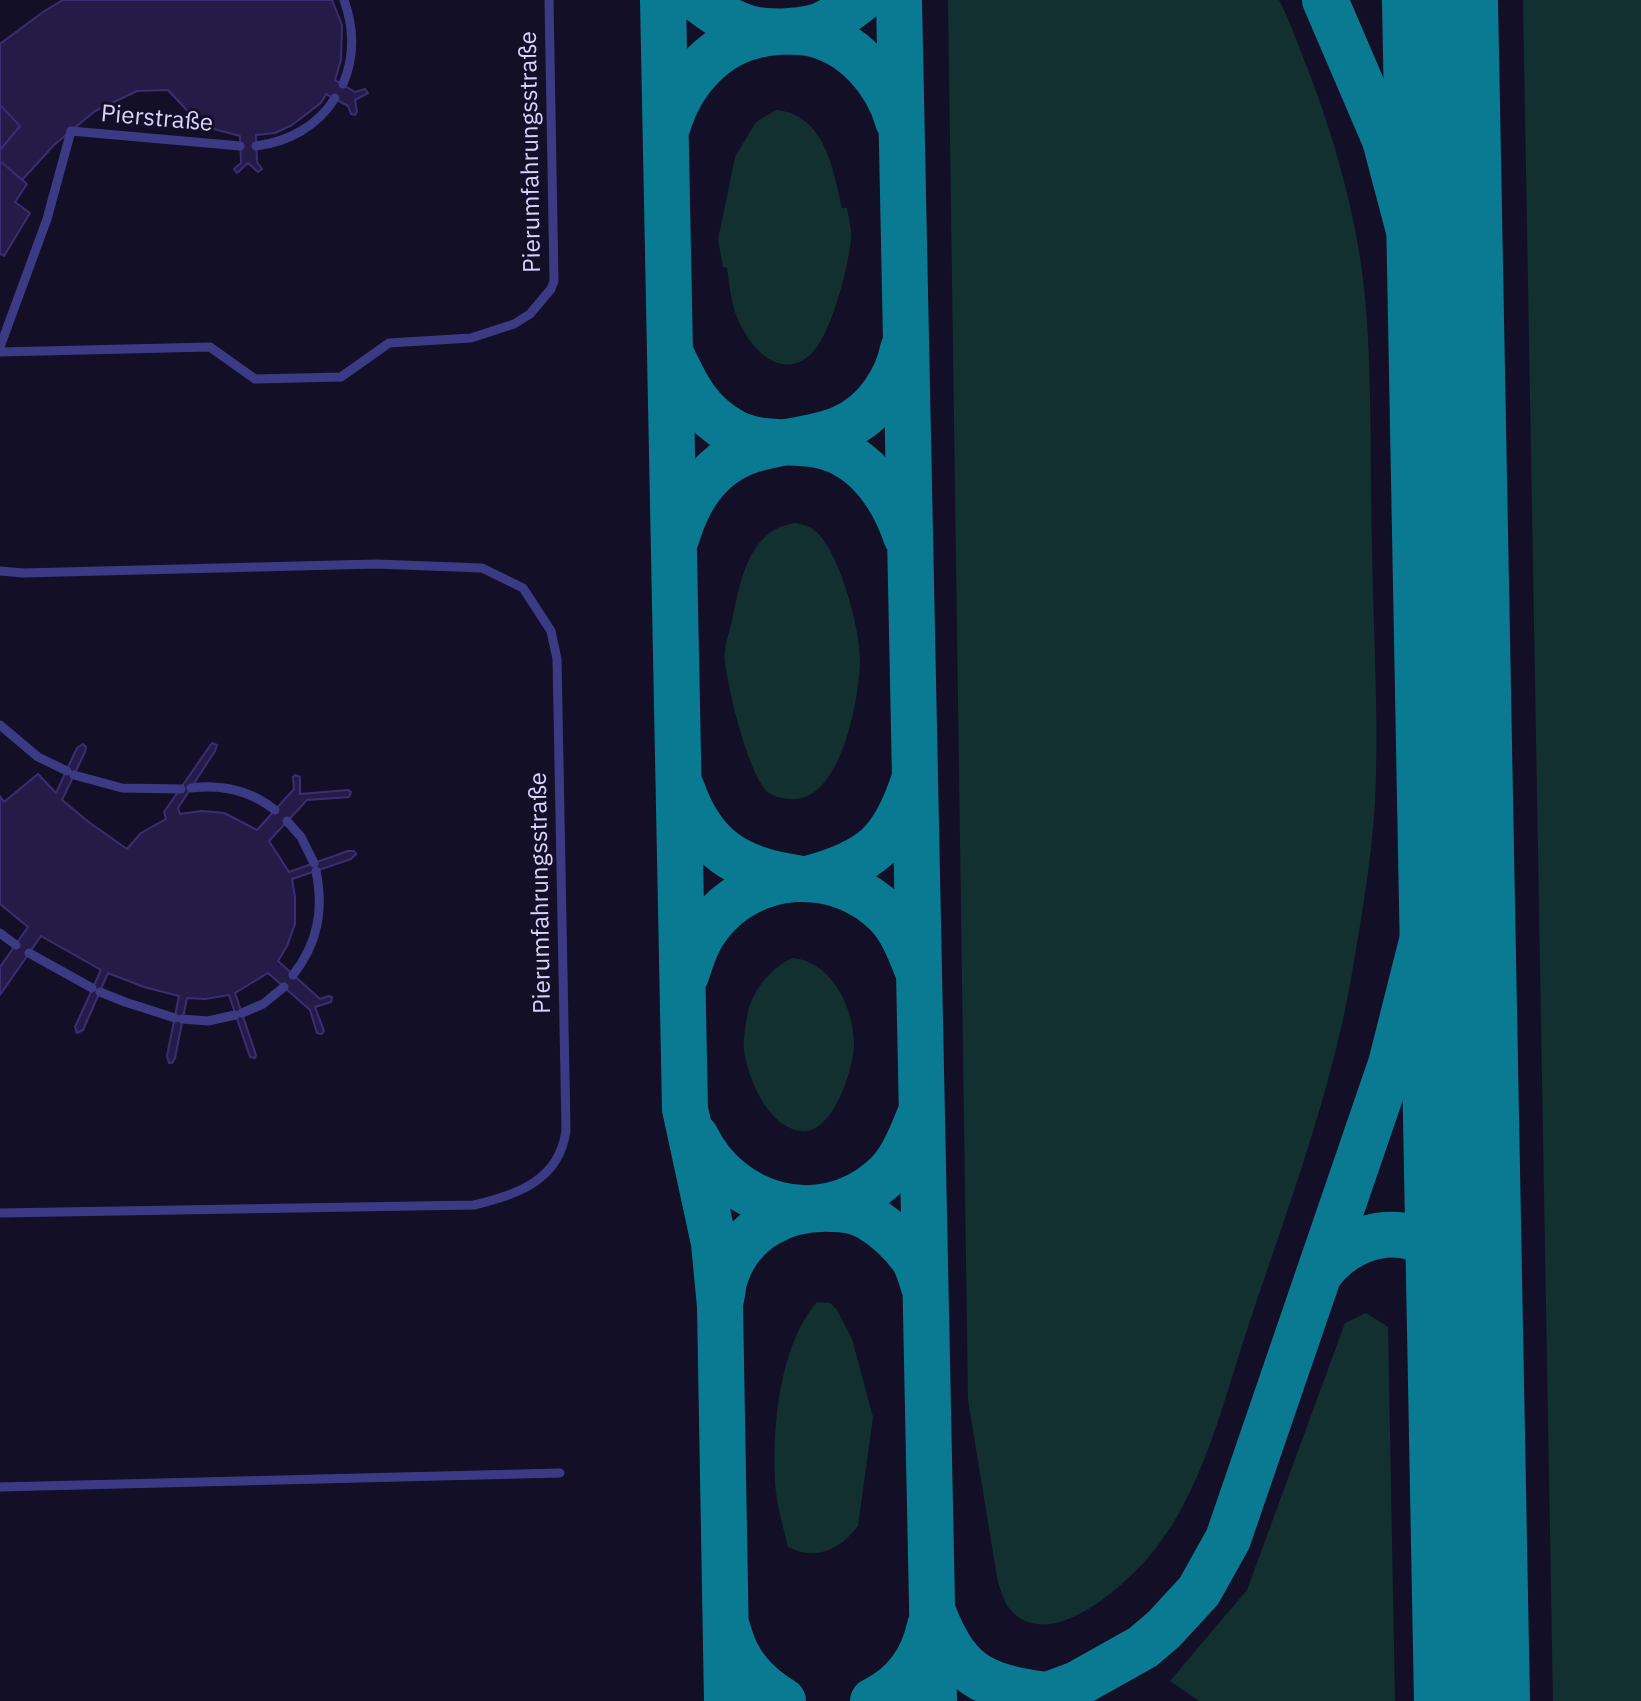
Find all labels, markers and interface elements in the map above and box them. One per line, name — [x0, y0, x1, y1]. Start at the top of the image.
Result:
street label: Pierumfahrungsstraße — [514, 31, 548, 273]
street label: Pierstraße — [100, 100, 214, 138]
street label: Pierumfahrungsstraße — [524, 772, 558, 1014]

